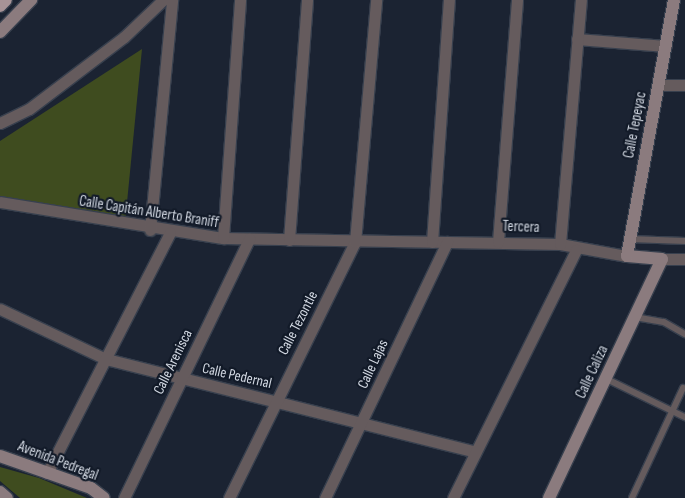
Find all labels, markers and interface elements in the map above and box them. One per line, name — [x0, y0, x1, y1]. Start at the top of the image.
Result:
street label: Calle Tepeyac — [620, 90, 650, 160]
street label: Calle Capitán Alberto Braniff — [78, 192, 220, 232]
street label: Tercera — [502, 217, 540, 237]
street label: Calle Tezontle — [274, 288, 322, 358]
street label: Calle Arenisca — [150, 327, 196, 397]
street label: Calle Lajas — [354, 337, 392, 391]
street label: Calle Caliza — [572, 343, 612, 401]
street label: Calle Pedernal — [201, 359, 273, 393]
street label: Avenida Pedregal — [15, 437, 101, 485]

